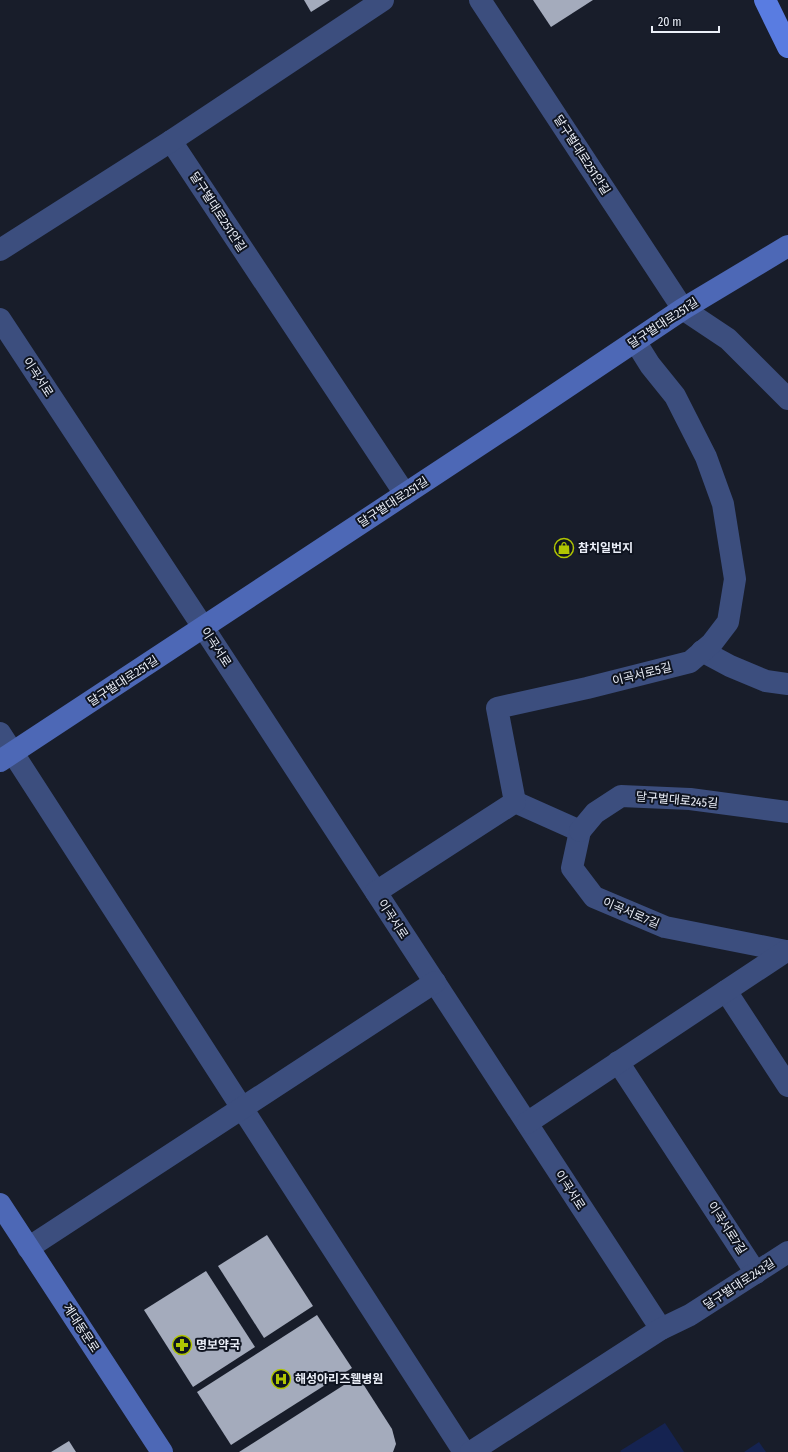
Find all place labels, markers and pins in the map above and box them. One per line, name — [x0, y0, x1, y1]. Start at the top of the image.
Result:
shop icon: 참치일번지 — [553, 537, 575, 559]
place label: 참치일번지 — [578, 541, 633, 555]
pharmacy icon: 명보약국 — [171, 1334, 193, 1356]
place label: 명보약국 — [196, 1338, 240, 1352]
hospital icon: 해성아리즈웰병원 — [270, 1368, 292, 1390]
place label: 해성아리즈웰병원 — [295, 1372, 383, 1386]

